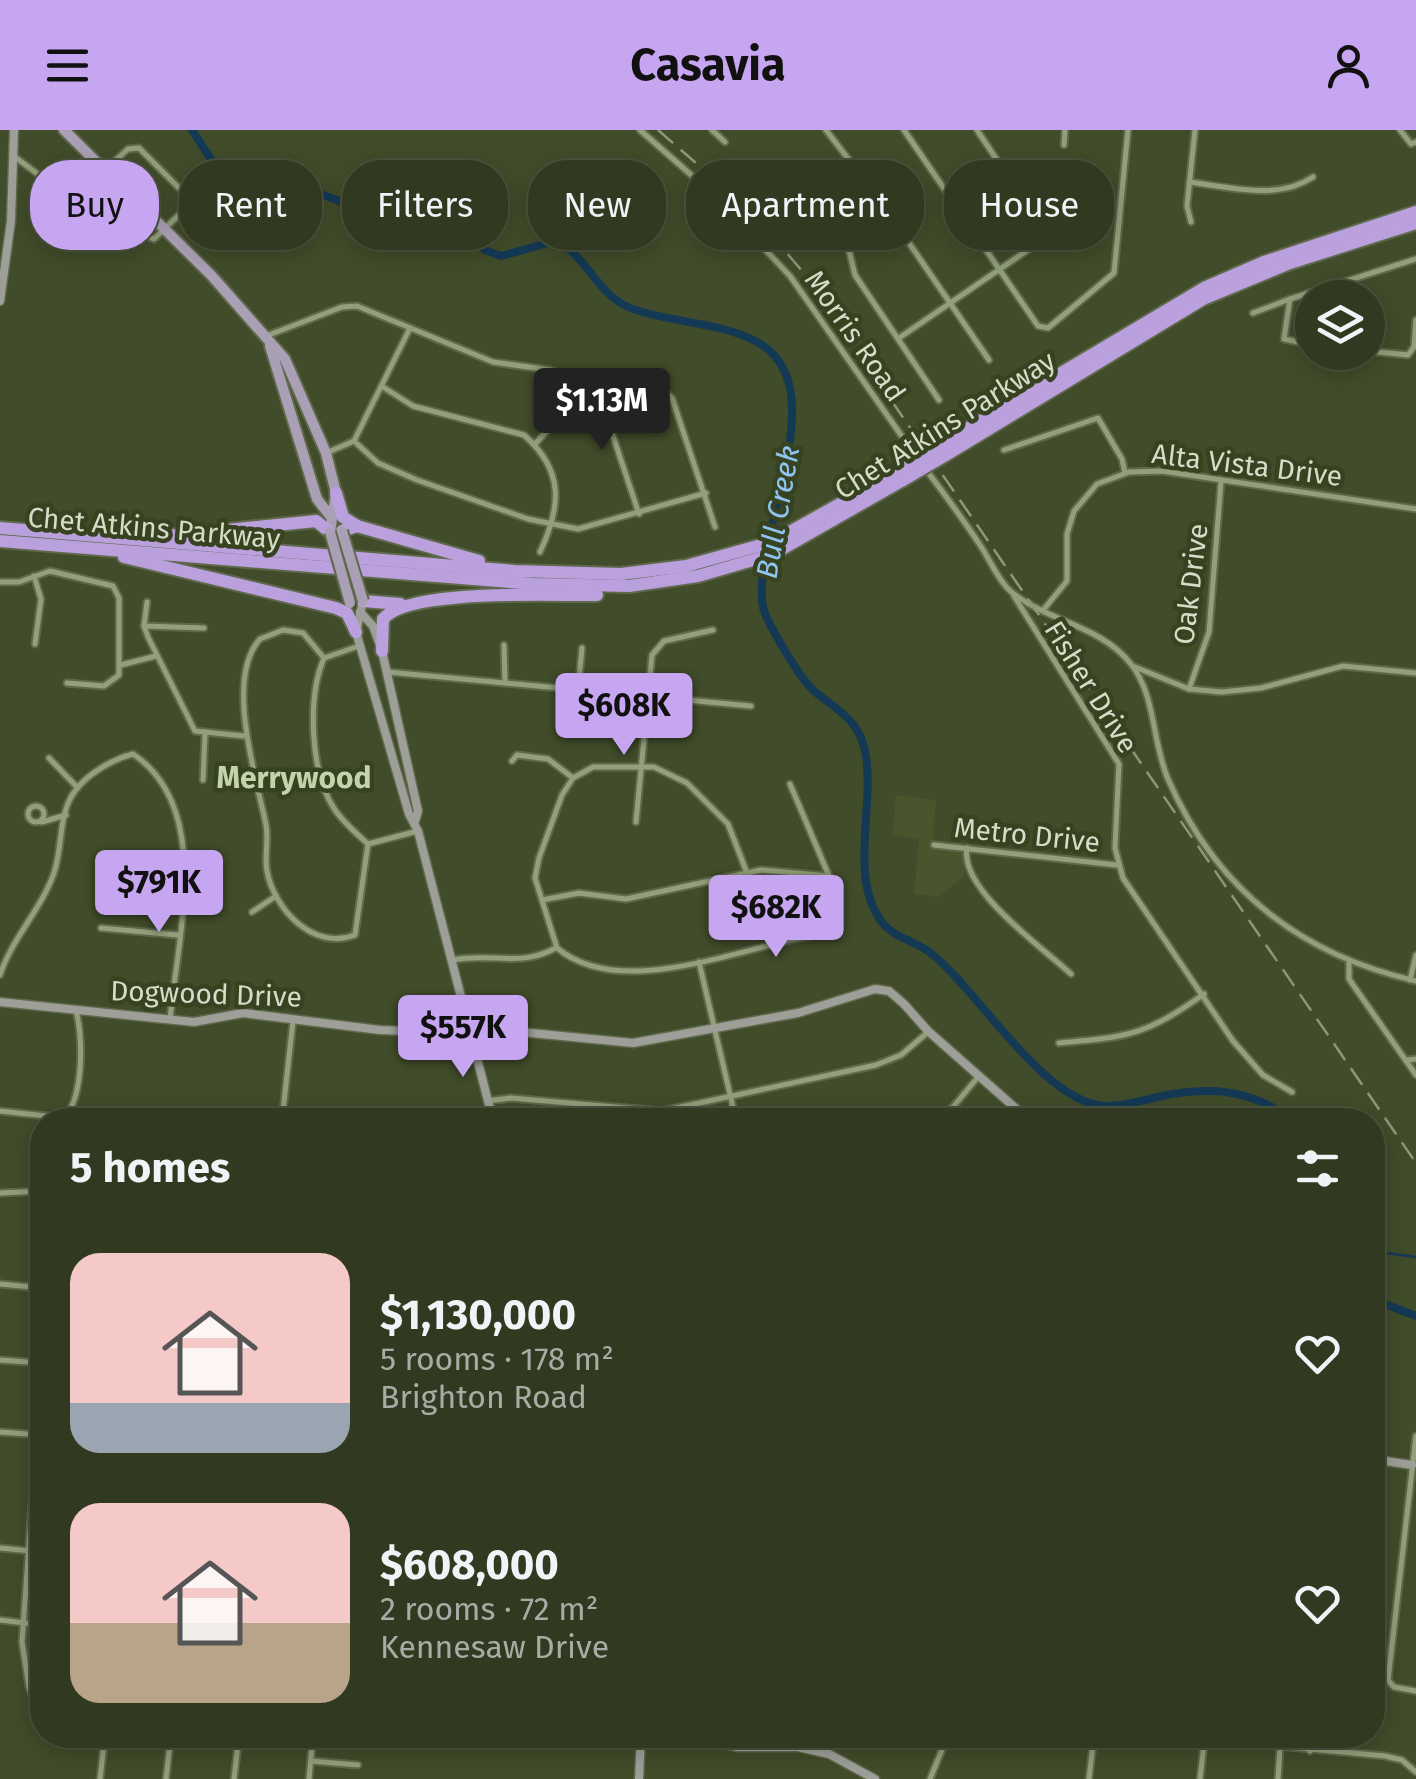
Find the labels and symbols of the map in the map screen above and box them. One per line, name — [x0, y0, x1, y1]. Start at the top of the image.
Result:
street label: Morris Road — [798, 264, 912, 408]
street label: Chet Atkins Parkway — [829, 344, 1061, 506]
pin: $1.13M — [521, 368, 683, 453]
street label: Alta Vista Drive — [1150, 437, 1344, 493]
water label: Bull Creek — [749, 443, 807, 581]
street label: Chet Atkins Parkway — [26, 501, 282, 555]
street label: Oak Drive — [1167, 522, 1215, 646]
street label: Fisher Drive — [1037, 615, 1145, 759]
pin: $608K — [554, 673, 694, 758]
district label: Merrywood — [216, 760, 372, 796]
street label: Metro Drive — [952, 811, 1102, 859]
pin: $791K — [89, 850, 229, 935]
pin: $682K — [706, 875, 846, 960]
street label: Dogwood Drive — [110, 974, 302, 1014]
pin: $557K — [393, 995, 533, 1080]

